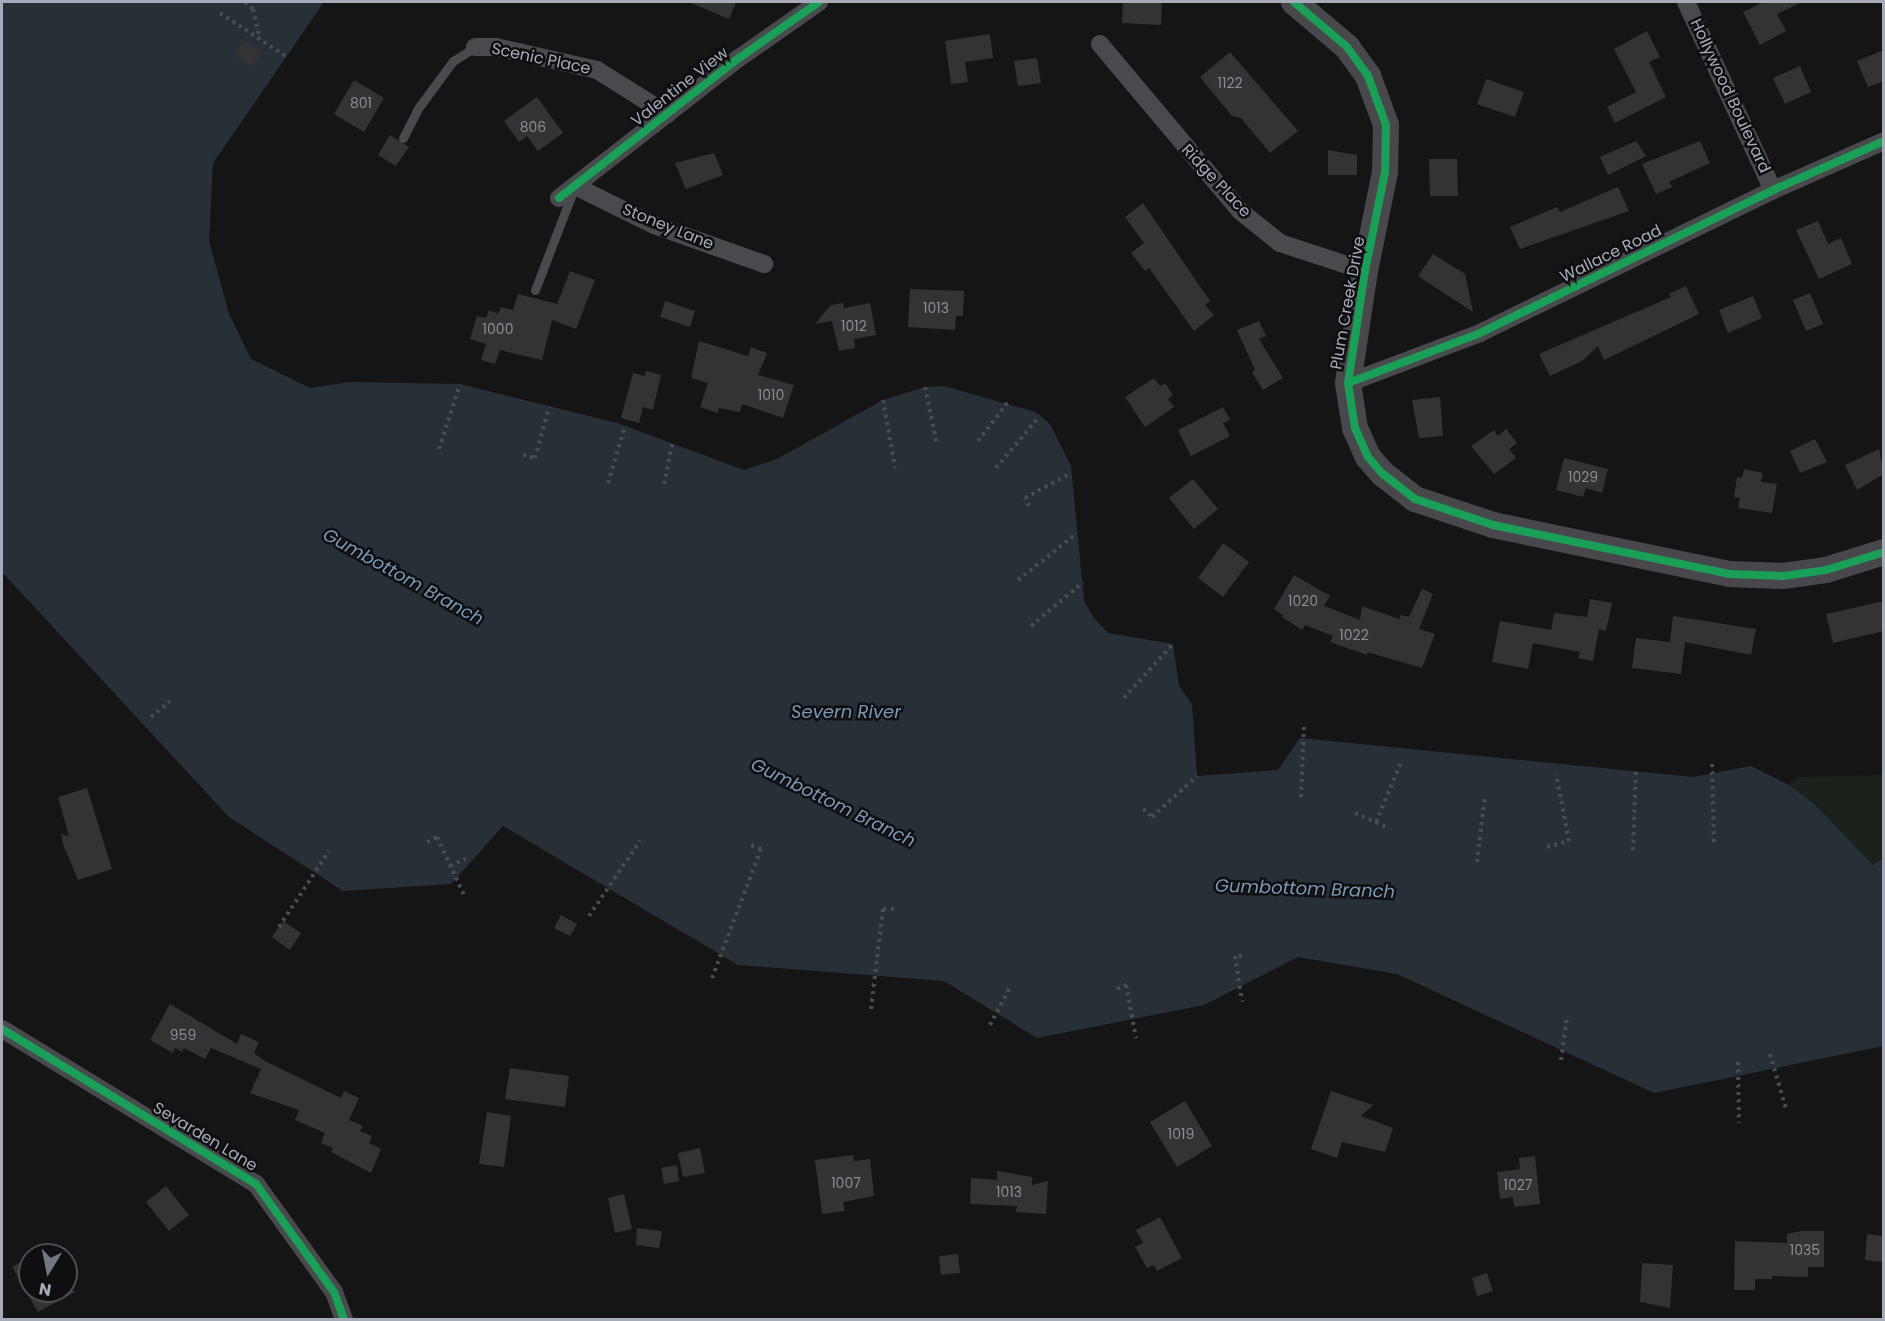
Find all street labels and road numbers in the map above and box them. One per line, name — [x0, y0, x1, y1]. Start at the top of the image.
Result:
street label: Hollywood Boulevard — [1686, 16, 1774, 176]
street label: Scenic Place — [490, 39, 592, 79]
street label: Valentine View — [628, 43, 732, 131]
street label: Ridge Place — [1177, 140, 1255, 222]
street label: Stoney Lane — [620, 200, 716, 254]
street label: Wallace Road — [1557, 221, 1665, 287]
street label: Plum Creek Drive — [1327, 235, 1369, 371]
street label: Sevarden Lane — [149, 1098, 261, 1176]

